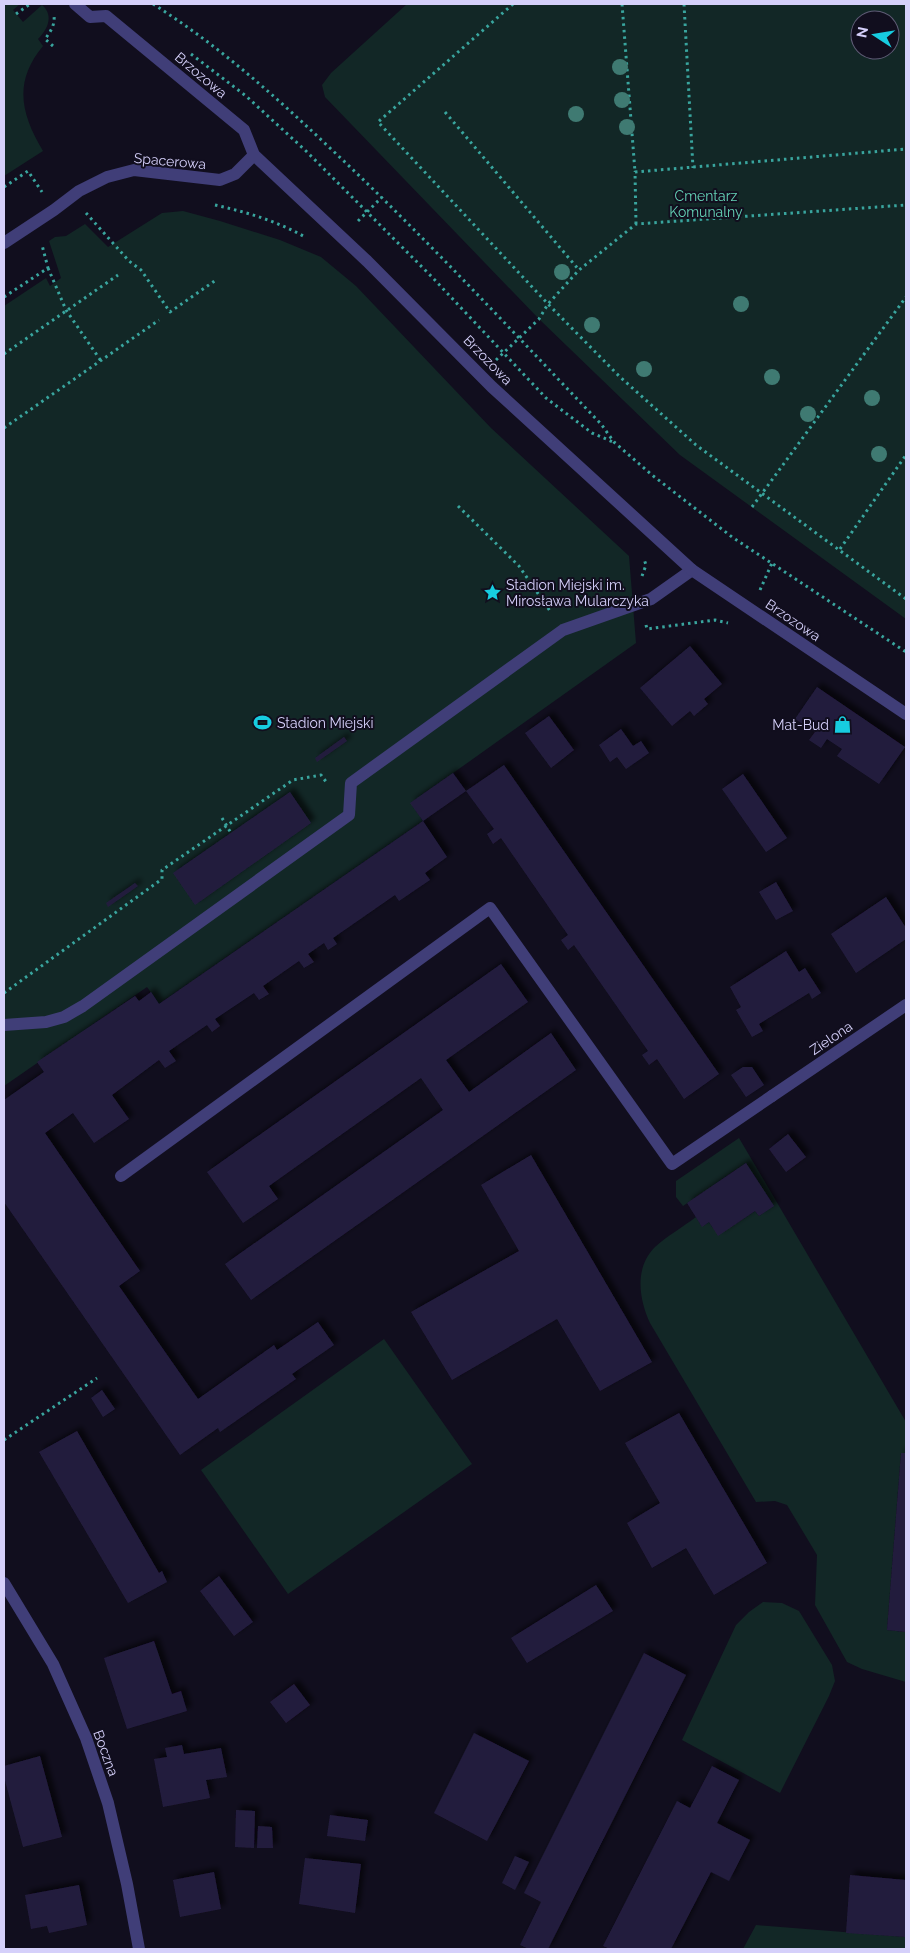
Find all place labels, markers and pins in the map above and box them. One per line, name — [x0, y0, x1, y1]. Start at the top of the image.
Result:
place label: Stadion Miejski im. Mirosława Mularczyka — [506, 577, 649, 609]
place icon: Stadion Miejski im. Mirosława Mularczyka — [482, 583, 502, 603]
sports icon: Stadion Miejski — [253, 713, 273, 733]
place label: Stadion Miejski — [277, 715, 373, 731]
shop icon: Mat-Bud — [833, 715, 853, 735]
place label: Mat-Bud — [772, 717, 829, 733]

